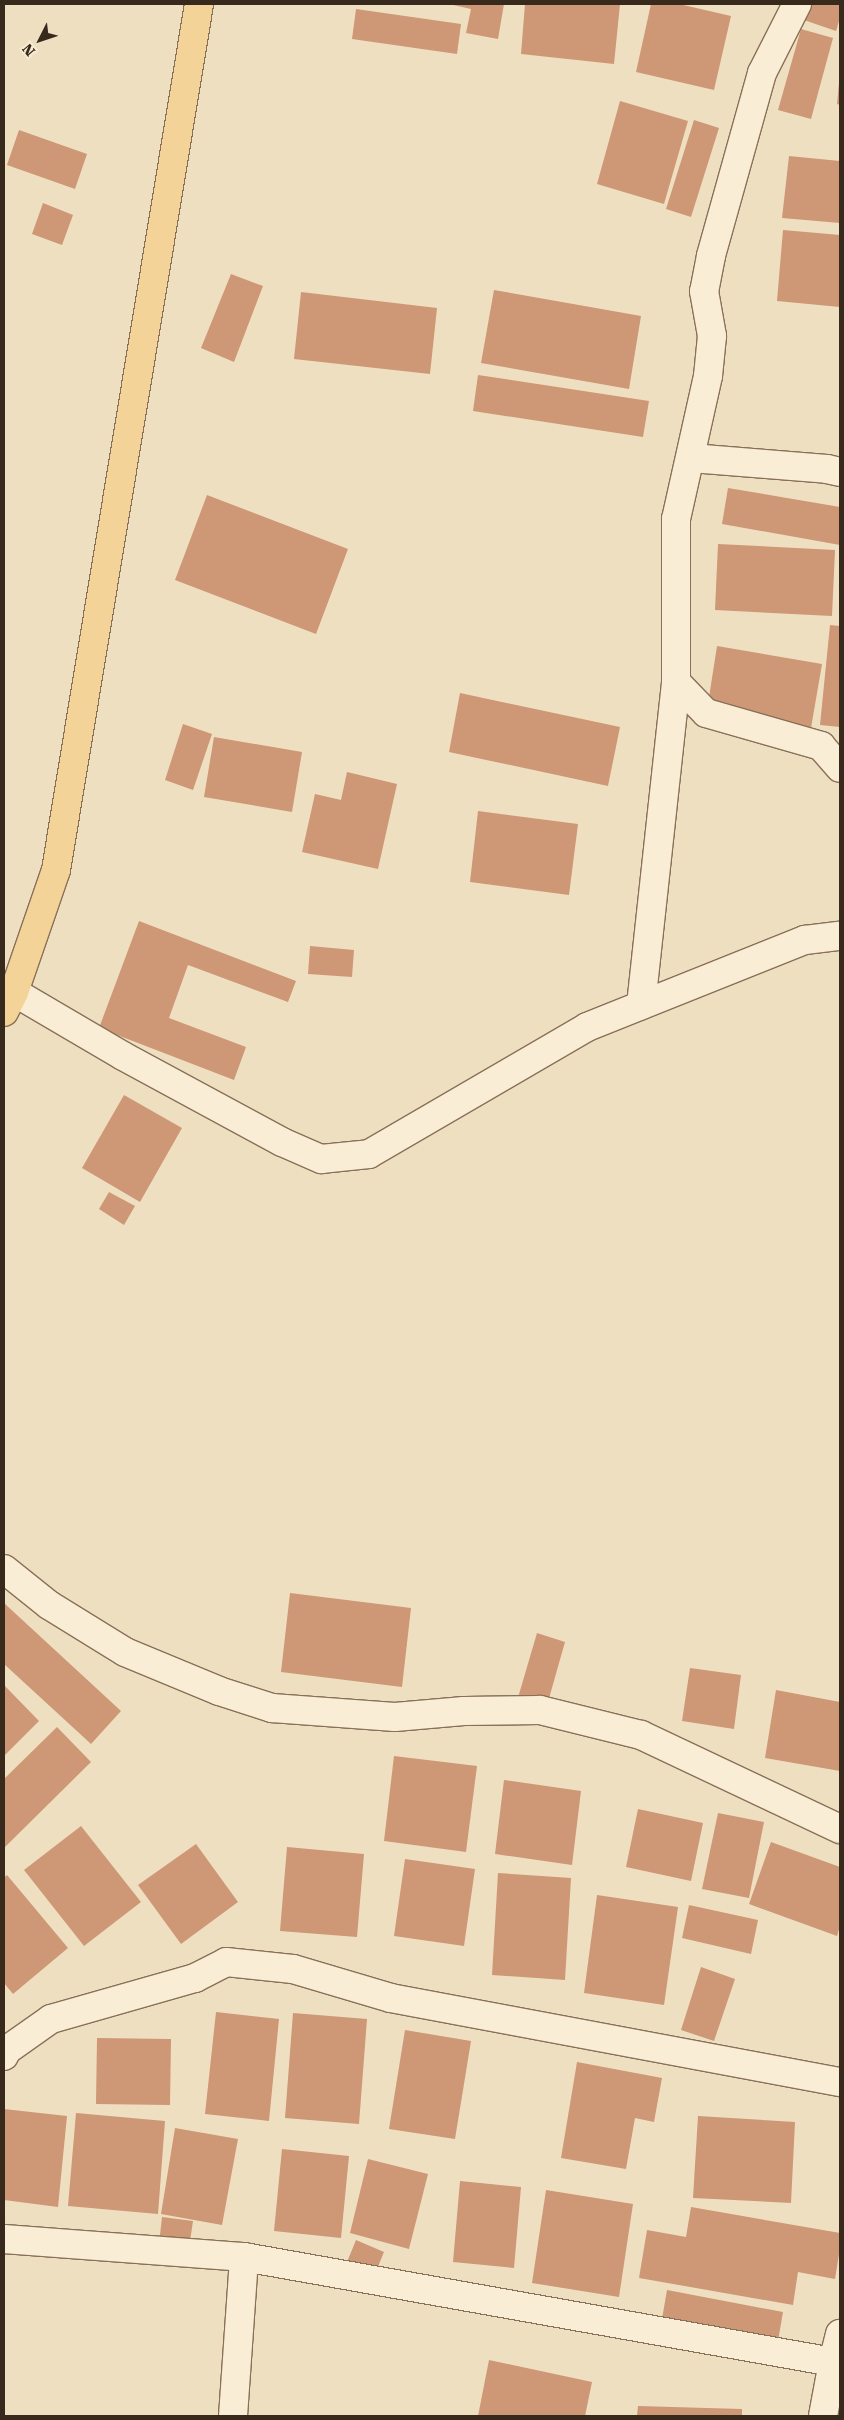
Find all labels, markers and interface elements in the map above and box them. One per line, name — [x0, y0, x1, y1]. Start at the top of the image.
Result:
north arrow — [15, 15, 65, 65]
text: N — [19, 41, 38, 59]

